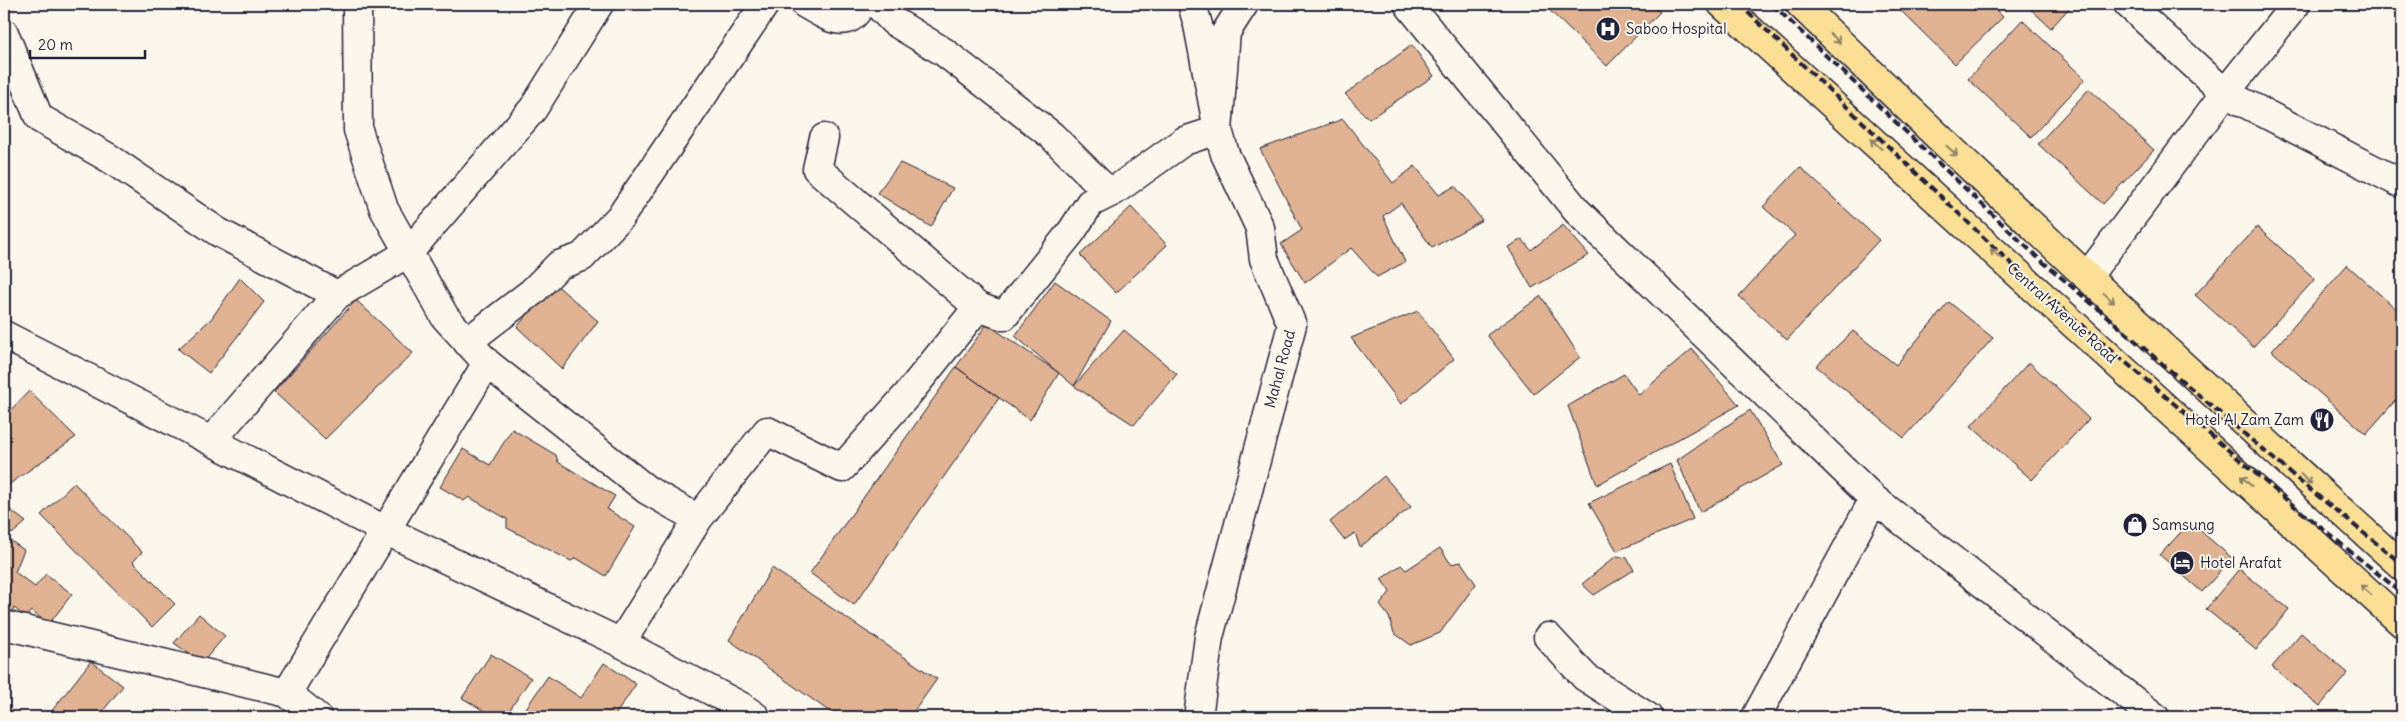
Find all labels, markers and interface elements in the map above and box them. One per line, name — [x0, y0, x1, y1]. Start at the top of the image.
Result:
hospital icon: Saboo Hospital — [1595, 16, 1621, 42]
place label: Saboo Hospital — [1626, 19, 1727, 38]
scale bar — [30, 28, 145, 60]
one-way arrow — [1829, 32, 1842, 44]
text: 20 m — [38, 35, 73, 54]
one-way arrow — [1870, 138, 1883, 150]
one-way arrow — [1946, 145, 1958, 157]
one-way arrow — [1990, 248, 2003, 259]
street label: Central Avenue Road — [2003, 258, 2121, 367]
one-way arrow — [2103, 292, 2115, 304]
street label: Mahal Road — [1260, 328, 1299, 410]
restaurant icon: Hotel Al Zam Zam — [2309, 407, 2335, 433]
place label: Hotel Al Zam Zam — [2185, 410, 2304, 429]
one-way arrow — [2299, 473, 2312, 485]
one-way arrow — [2240, 475, 2252, 487]
shop icon: Samsung — [2122, 512, 2148, 538]
place label: Samsung — [2152, 515, 2215, 534]
hotel icon: Hotel Arafat — [2169, 550, 2195, 576]
place label: Hotel Arafat — [2200, 553, 2281, 572]
one-way arrow — [2360, 584, 2373, 596]

